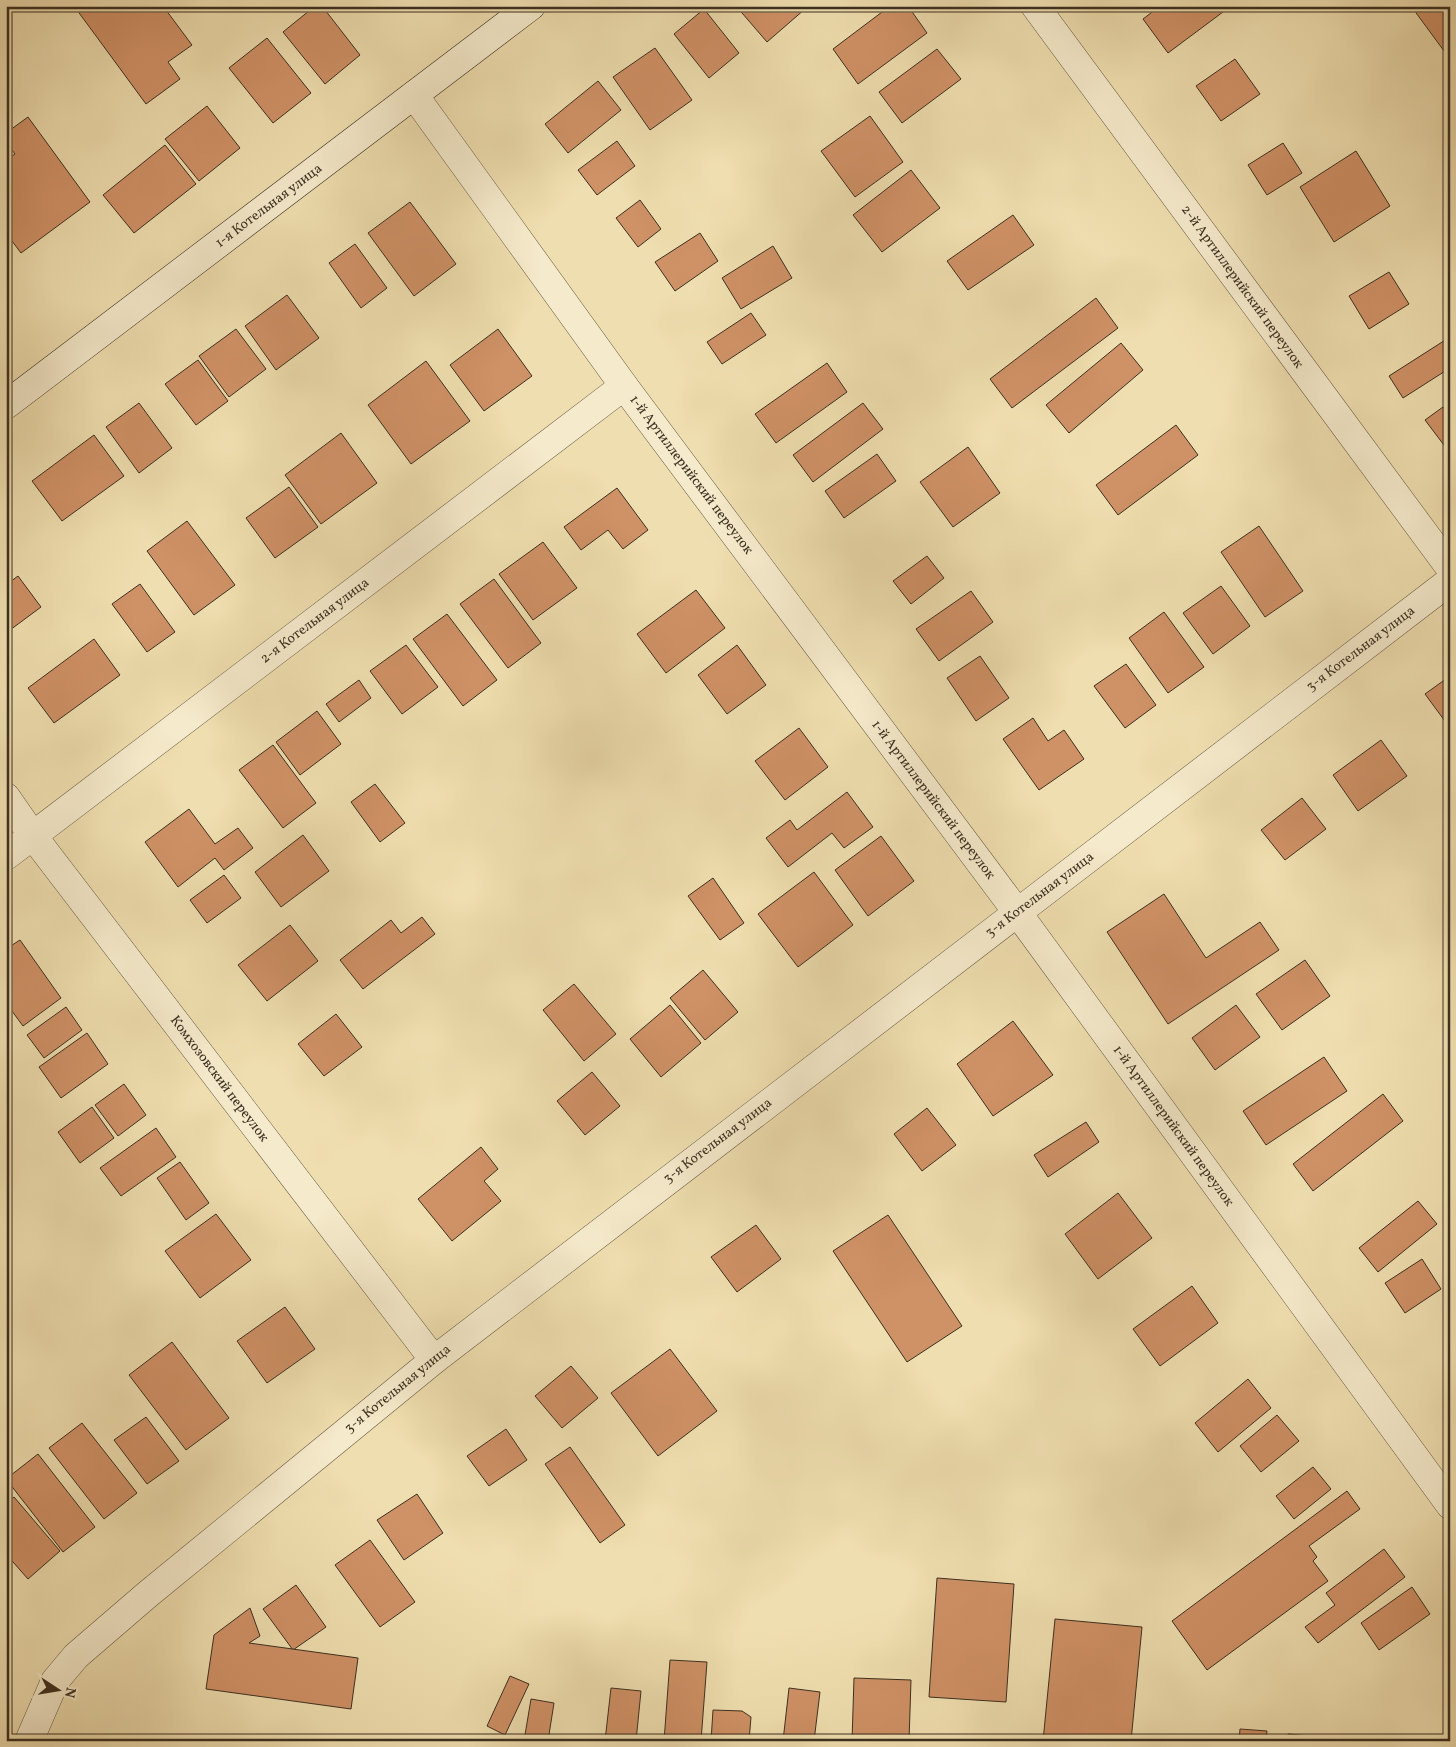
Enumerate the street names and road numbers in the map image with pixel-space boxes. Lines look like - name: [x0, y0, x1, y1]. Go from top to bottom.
- street label: 1-я Котельная улица: [212, 159, 326, 253]
- street label: 2-й Артиллерийский переулок: [1176, 201, 1308, 373]
- street label: 1-й Артиллерийский переулок: [625, 391, 758, 559]
- street label: 2-я Котельная улица: [257, 574, 373, 668]
- street label: 3-я Котельная улица: [1303, 602, 1419, 696]
- street label: 1-й Артиллерийский переулок: [867, 716, 1000, 884]
- street label: 3-я Котельная улица: [982, 848, 1098, 942]
- street label: Комхозовский переулок: [165, 1012, 273, 1146]
- street label: 1-й Артиллерийский переулок: [1108, 1041, 1238, 1211]
- street label: 3-я Котельная улица: [660, 1094, 776, 1188]
- street label: 3-я Котельная улица: [341, 1340, 455, 1438]

